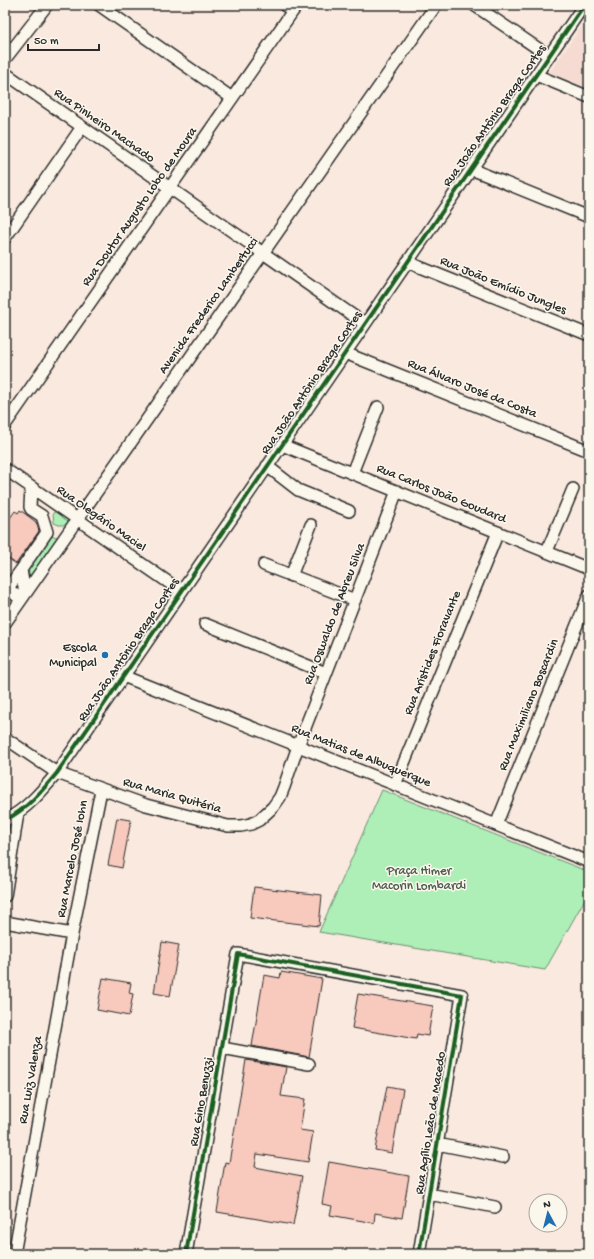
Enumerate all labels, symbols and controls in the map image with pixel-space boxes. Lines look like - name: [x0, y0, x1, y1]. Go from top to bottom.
- scale bar: [28, 26, 99, 52]
- text: 50 m: [34, 35, 59, 49]
- street label: Rua João Antônio Braga Cortes: [440, 41, 551, 190]
- street label: Rua Pinheiro Machado: [51, 86, 157, 167]
- street label: Rua Doutor Augusto Lobo de Moura: [79, 124, 201, 289]
- street label: Avenida Frederico Lambertucci: [156, 235, 262, 377]
- street label: Rua João Emídio Jungles: [438, 254, 570, 319]
- street label: Rua João Antônio Braga Cortes: [258, 307, 366, 458]
- street label: Rua Álvaro José da Costa: [405, 355, 540, 422]
- street label: Rua Carlos João Goudard: [374, 461, 509, 527]
- street label: Rua Olegário Maciel: [53, 483, 149, 555]
- street label: Rua Oswaldo de Abreu Silva: [301, 540, 369, 687]
- street label: Rua João Antônio Braga Cortes: [75, 574, 183, 725]
- street label: Rua Aristides Fioravante: [401, 588, 465, 717]
- street label: Rua Maximiliano Boscardin: [496, 636, 563, 773]
- place label: Escola Municipal: [49, 641, 98, 671]
- marker: Escola Municipal: [100, 650, 110, 660]
- street label: Rua Matias de Albuquerque: [289, 721, 433, 791]
- street label: Rua Maria Quitéria: [121, 775, 224, 817]
- street label: Rua Marcelo José Iohn: [54, 798, 92, 919]
- park label: Praça Himer Macorin Lombardi: [372, 864, 466, 894]
- street label: Rua Luiz Valenza: [16, 1034, 46, 1125]
- street label: Rua Agílio Leão de Macedo: [412, 1050, 450, 1195]
- street label: Rua Gino Benuzzi: [187, 1056, 217, 1148]
- north arrow: [528, 1193, 568, 1233]
- text: N: [543, 1199, 551, 1211]

